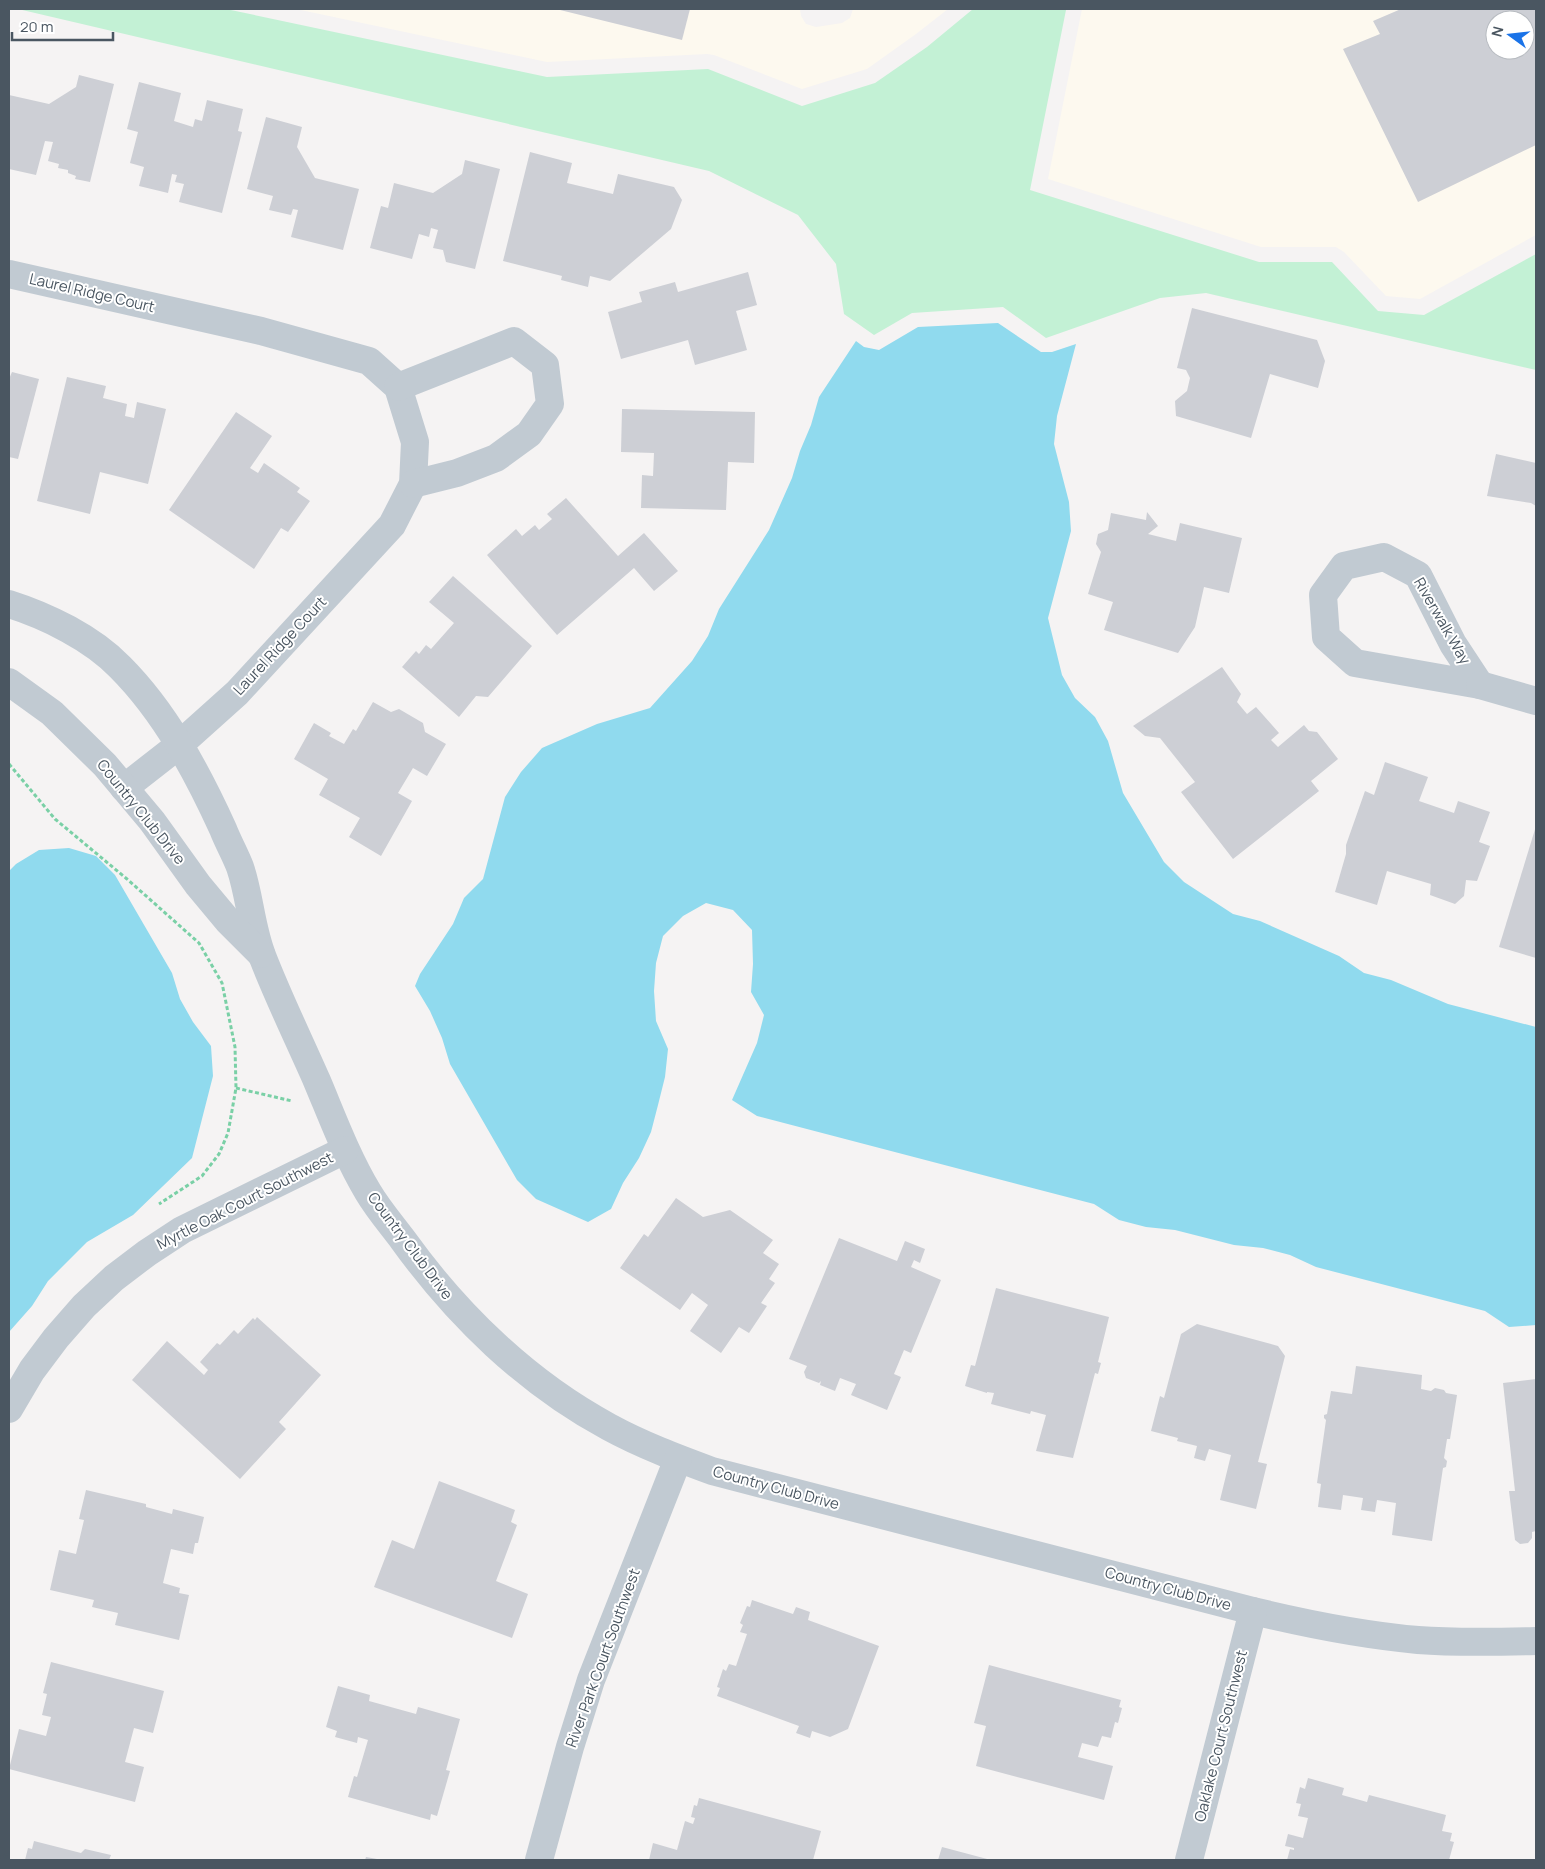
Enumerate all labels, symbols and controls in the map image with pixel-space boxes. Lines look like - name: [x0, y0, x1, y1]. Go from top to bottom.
- scale bar: [12, 10, 114, 42]
- north arrow: [1485, 10, 1535, 60]
- text: 20 m: [20, 16, 53, 37]
- text: N: [1486, 24, 1507, 39]
- street label: Laurel Ridge Court: [27, 268, 157, 317]
- street label: Riverwalk Way: [1409, 574, 1476, 668]
- street label: Laurel Ridge Court: [228, 592, 331, 700]
- street label: Country Club Drive: [92, 755, 191, 869]
- street label: Myrtle Oak Court Southwest: [153, 1147, 337, 1254]
- street label: Country Club Drive: [363, 1188, 458, 1304]
- street label: Country Club Drive: [711, 1461, 842, 1515]
- street label: Country Club Drive: [1103, 1562, 1234, 1616]
- street label: River Park Court Southwest: [560, 1565, 645, 1750]
- street label: Oaklake Court Southwest: [1189, 1648, 1252, 1824]

